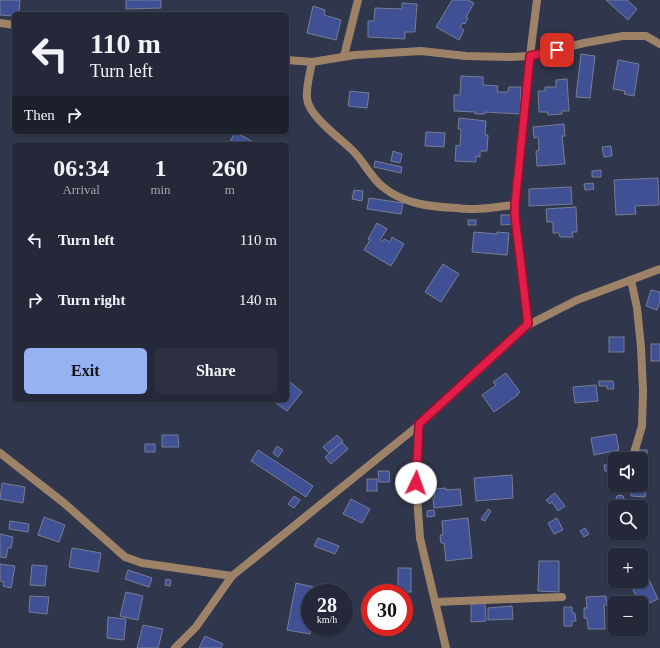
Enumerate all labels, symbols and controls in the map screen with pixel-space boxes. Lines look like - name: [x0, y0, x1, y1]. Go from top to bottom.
- icon: left: [24, 28, 76, 80]
- text: 110 m: [90, 28, 161, 59]
- pin: [540, 33, 574, 67]
- icon: arrive: [546, 39, 568, 61]
- text: Turn left: [90, 61, 153, 81]
- icon: right: [63, 104, 85, 126]
- text: Then: [24, 107, 55, 123]
- text: 06:34: [53, 155, 109, 181]
- text: 1: [154, 155, 166, 181]
- text: 260: [212, 155, 248, 181]
- text: Arrival: [62, 182, 100, 197]
- text: min: [150, 182, 171, 197]
- text: m: [225, 182, 235, 197]
- icon: left: [24, 229, 46, 251]
- text: Turn left: [58, 232, 115, 248]
- text: 110 m: [240, 232, 277, 248]
- icon: right: [24, 289, 46, 311]
- text: Turn right: [58, 292, 125, 308]
- text: 140 m: [239, 292, 277, 308]
- button: Exit: [24, 348, 147, 394]
- button: Share: [155, 348, 277, 394]
- map controls: [608, 452, 648, 636]
- button: sound: [608, 452, 648, 492]
- position arrow: [395, 462, 437, 504]
- button: search: [608, 500, 648, 540]
- button: +: [608, 548, 648, 588]
- speed limit sign: 30: [361, 584, 413, 636]
- text: 28: [317, 594, 337, 616]
- button: −: [608, 596, 648, 636]
- text: km/h: [317, 614, 337, 625]

